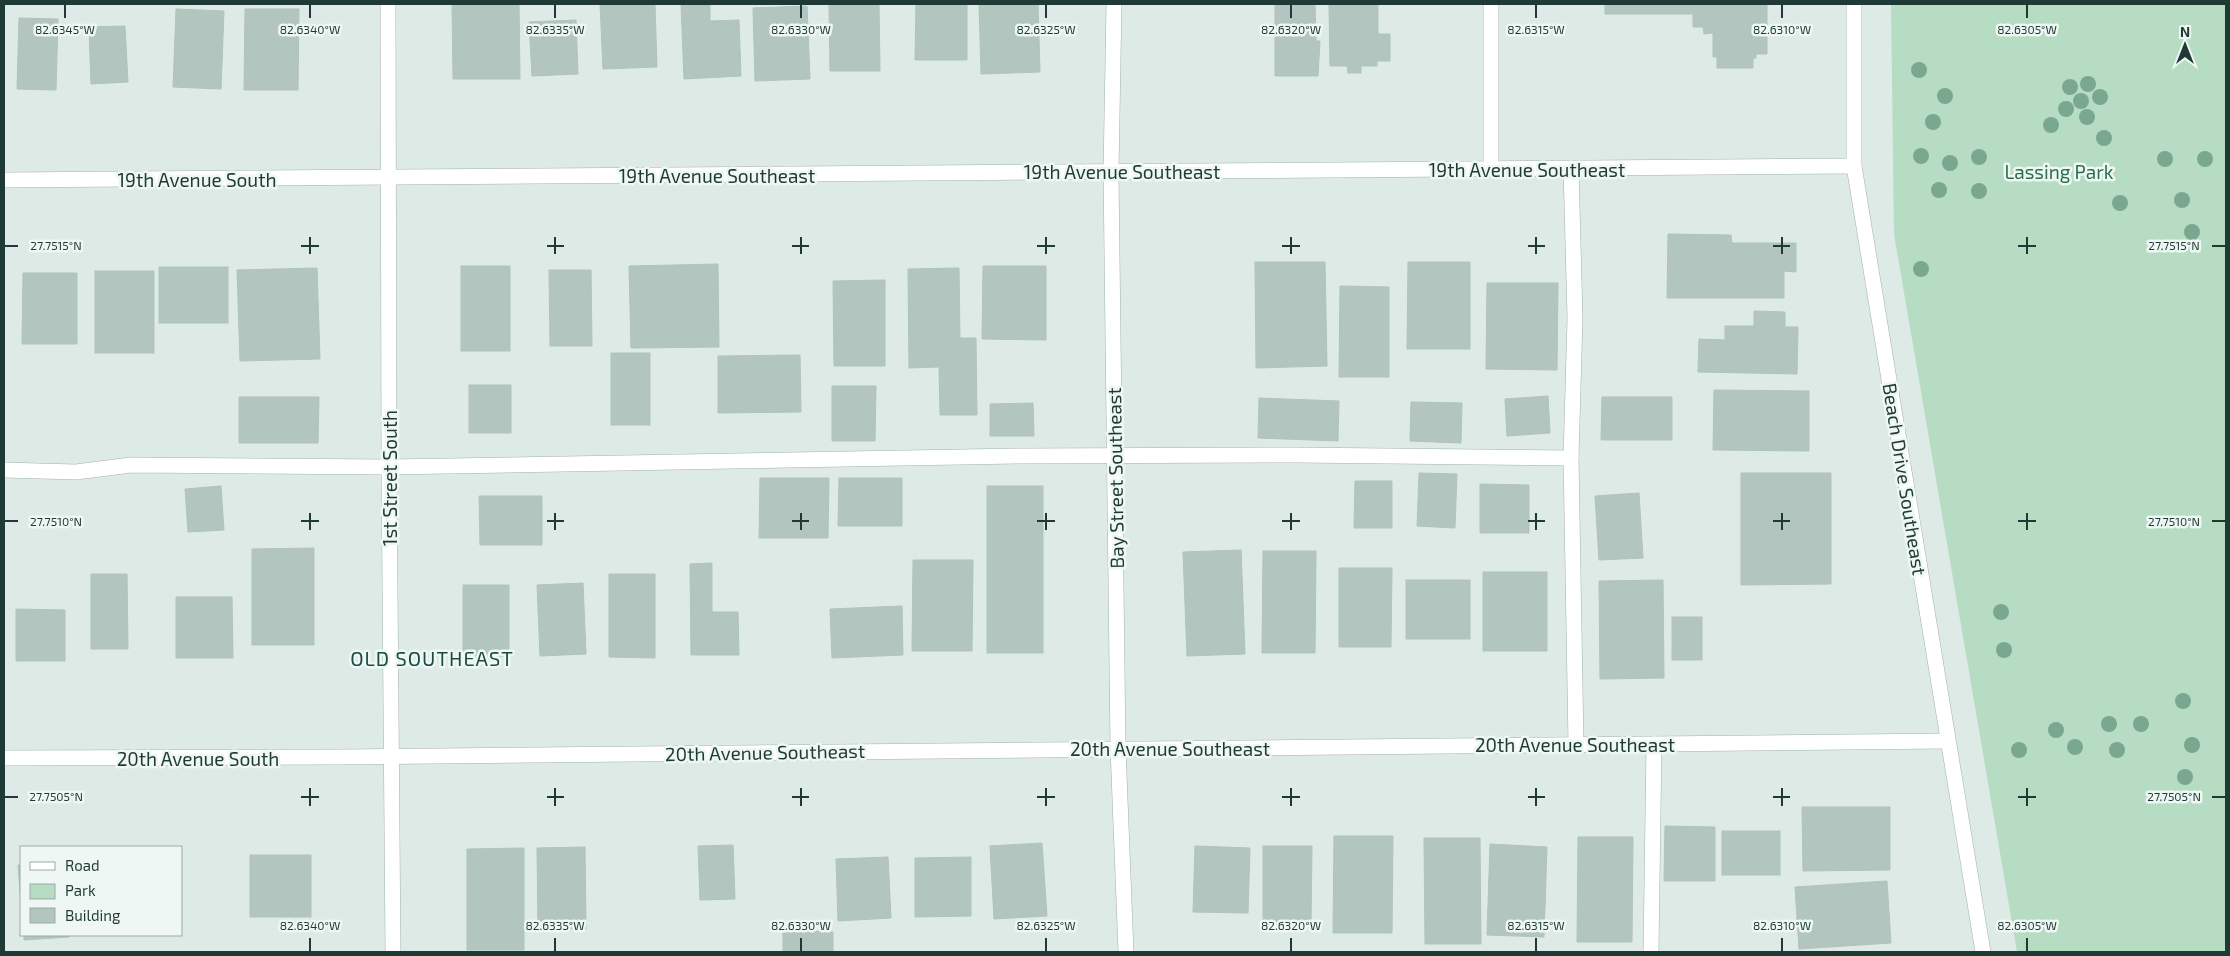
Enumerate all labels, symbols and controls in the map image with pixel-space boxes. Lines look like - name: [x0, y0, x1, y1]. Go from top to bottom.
- north arrow: [2160, 20, 2210, 70]
- text: 82.6345°W: [35, 22, 95, 36]
- text: 82.6340°W: [280, 22, 340, 36]
- text: 82.6335°W: [525, 22, 585, 36]
- text: 82.6330°W: [771, 22, 831, 36]
- text: 82.6325°W: [1016, 22, 1076, 36]
- text: 82.6320°W: [1261, 22, 1321, 36]
- text: 82.6315°W: [1507, 22, 1565, 36]
- text: 82.6310°W: [1753, 22, 1811, 36]
- text: 82.6305°W: [1997, 22, 2057, 36]
- text: N: [2180, 23, 2190, 40]
- street label: 19th Avenue Southeast: [1429, 158, 1625, 181]
- street label: 19th Avenue Southeast: [1024, 160, 1220, 183]
- park label: Lassing Park: [2005, 160, 2114, 183]
- street label: 19th Avenue Southeast: [619, 164, 815, 187]
- street label: 19th Avenue South: [118, 168, 276, 191]
- text: 27.7515°N: [30, 238, 82, 252]
- text: 27.7515°N: [2148, 238, 2200, 252]
- street label: Beach Drive Southeast: [1878, 381, 1932, 577]
- street label: Bay Street Southeast: [1102, 387, 1128, 569]
- street label: 1st Street South: [378, 410, 401, 546]
- text: 27.7510°N: [30, 514, 82, 528]
- text: 27.7510°N: [2148, 514, 2200, 528]
- district label: OLD SOUTHEAST: [350, 646, 514, 670]
- street label: 20th Avenue Southeast: [1475, 733, 1675, 756]
- street label: 20th Avenue Southeast: [1070, 737, 1270, 760]
- street label: 20th Avenue Southeast: [665, 739, 865, 765]
- street label: 20th Avenue South: [117, 747, 279, 770]
- text: 27.7505°N: [29, 789, 83, 803]
- text: 27.7505°N: [2147, 789, 2201, 803]
- legend: [20, 846, 182, 936]
- text: Road: [65, 856, 100, 874]
- text: Park: [65, 881, 96, 899]
- text: Building: [65, 906, 121, 924]
- text: 82.6340°W: [280, 918, 340, 932]
- text: 82.6335°W: [525, 918, 585, 932]
- text: 82.6330°W: [771, 918, 831, 932]
- text: 82.6325°W: [1016, 918, 1076, 932]
- text: 82.6320°W: [1261, 918, 1321, 932]
- text: 82.6315°W: [1507, 918, 1565, 932]
- text: 82.6310°W: [1753, 918, 1811, 932]
- text: 82.6305°W: [1997, 918, 2057, 932]

